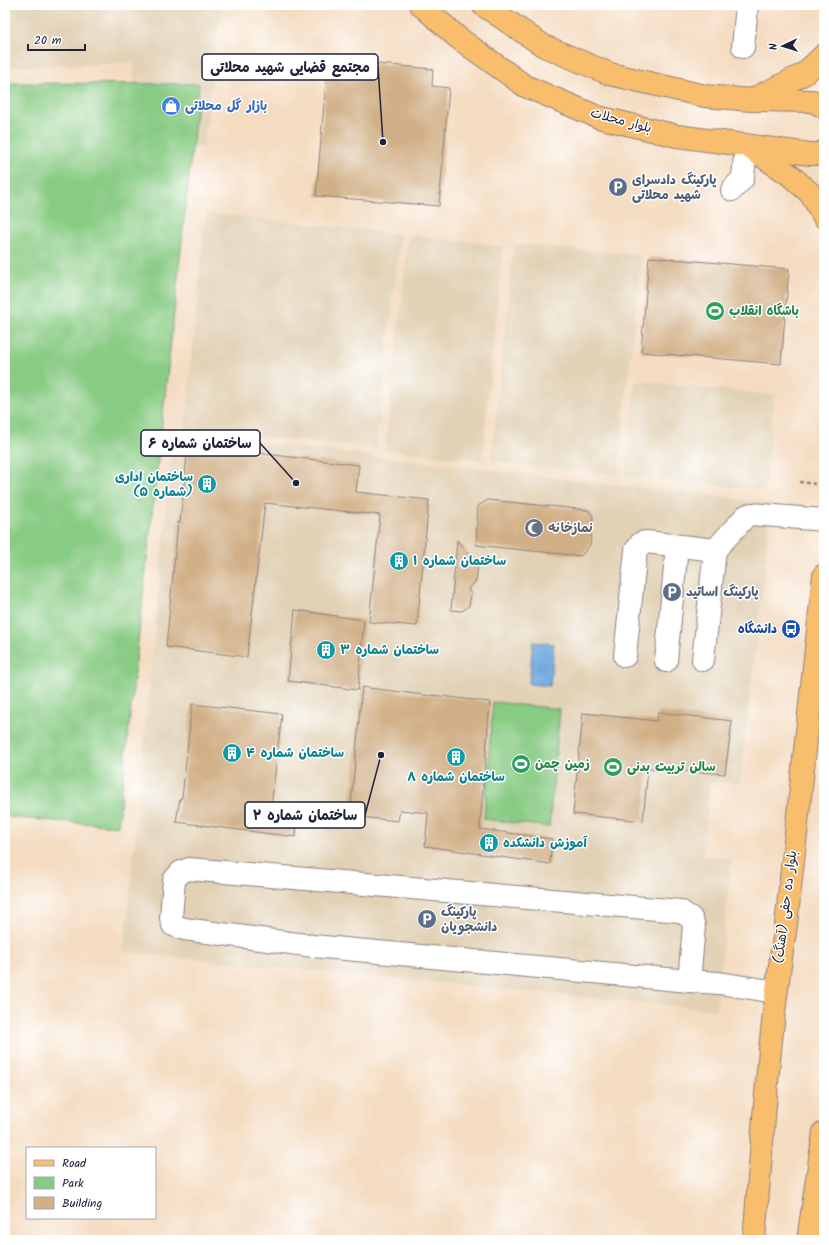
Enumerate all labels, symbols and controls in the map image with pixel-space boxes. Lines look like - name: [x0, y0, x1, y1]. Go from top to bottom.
- scale bar: [28, 26, 85, 52]
- north arrow: [763, 26, 803, 66]
- text: 20 m: [34, 31, 62, 50]
- text: N: [765, 42, 783, 51]
- callout: مجتمع قضایی شهید محلاتی: [202, 54, 378, 80]
- text: مجتمع قضایی شهید محلاتی: [210, 57, 370, 79]
- shop icon: بازار گل محلاتی: [160, 95, 182, 117]
- place label: بازار گل محلاتی: [185, 96, 268, 117]
- street label: بلوار محلات: [588, 103, 654, 139]
- place label: پارکینگ دادسرای شهید محلاتی: [632, 170, 717, 206]
- parking icon: پارکینگ دادسرای شهید محلاتی: [607, 176, 629, 198]
- sports icon: باشگاه انقلاب: [704, 300, 726, 322]
- place label: باشگاه انقلاب: [729, 301, 799, 322]
- callout: ساختمان شماره ۶: [141, 430, 260, 456]
- text: ساختمان شماره ۶: [148, 433, 252, 455]
- place label: ساختمان اداری (شماره ۵): [115, 467, 193, 503]
- building icon: ساختمان اداری (شماره ۵): [196, 473, 218, 495]
- mosque icon: نمازخانه: [523, 517, 545, 539]
- place label: نمازخانه: [548, 518, 593, 539]
- building icon: ساختمان شماره ۱: [388, 550, 410, 572]
- place label: ساختمان شماره ۱: [413, 551, 506, 572]
- parking icon: پارکینگ اساتید: [661, 581, 683, 603]
- place label: پارکینگ اساتید: [686, 582, 759, 603]
- bus stop icon: دانشگاه: [780, 618, 802, 640]
- place label: دانشگاه: [738, 619, 777, 640]
- building icon: ساختمان شماره ۳: [315, 639, 337, 661]
- place label: ساختمان شماره ۳: [340, 640, 439, 661]
- building icon: ساختمان شماره ۴: [221, 742, 243, 764]
- place label: ساختمان شماره ۴: [246, 743, 344, 764]
- building icon: ساختمان شماره ۸: [445, 746, 467, 768]
- sports icon: زمین چمن: [510, 753, 532, 775]
- place label: زمین چمن: [535, 754, 590, 775]
- sports icon: سالن تربیت بدنی: [602, 756, 624, 778]
- place label: سالن تربیت بدنی: [627, 757, 716, 778]
- place label: ساختمان شماره ۸: [407, 767, 505, 788]
- callout: ساختمان شماره ۲: [245, 802, 365, 828]
- text: ساختمان شماره ۲: [253, 805, 357, 827]
- building icon: آموزش دانشکده: [478, 832, 500, 854]
- place label: آموزش دانشکده: [503, 833, 587, 854]
- street label: بلوار ده حقی (آهنگ): [769, 849, 803, 965]
- place label: پارکینگ دانشجویان: [441, 902, 497, 938]
- parking icon: پارکینگ دانشجویان: [416, 908, 438, 930]
- legend: [26, 1147, 156, 1219]
- text: Road: [62, 1154, 87, 1173]
- text: Park: [62, 1174, 84, 1193]
- text: Building: [62, 1194, 102, 1213]

